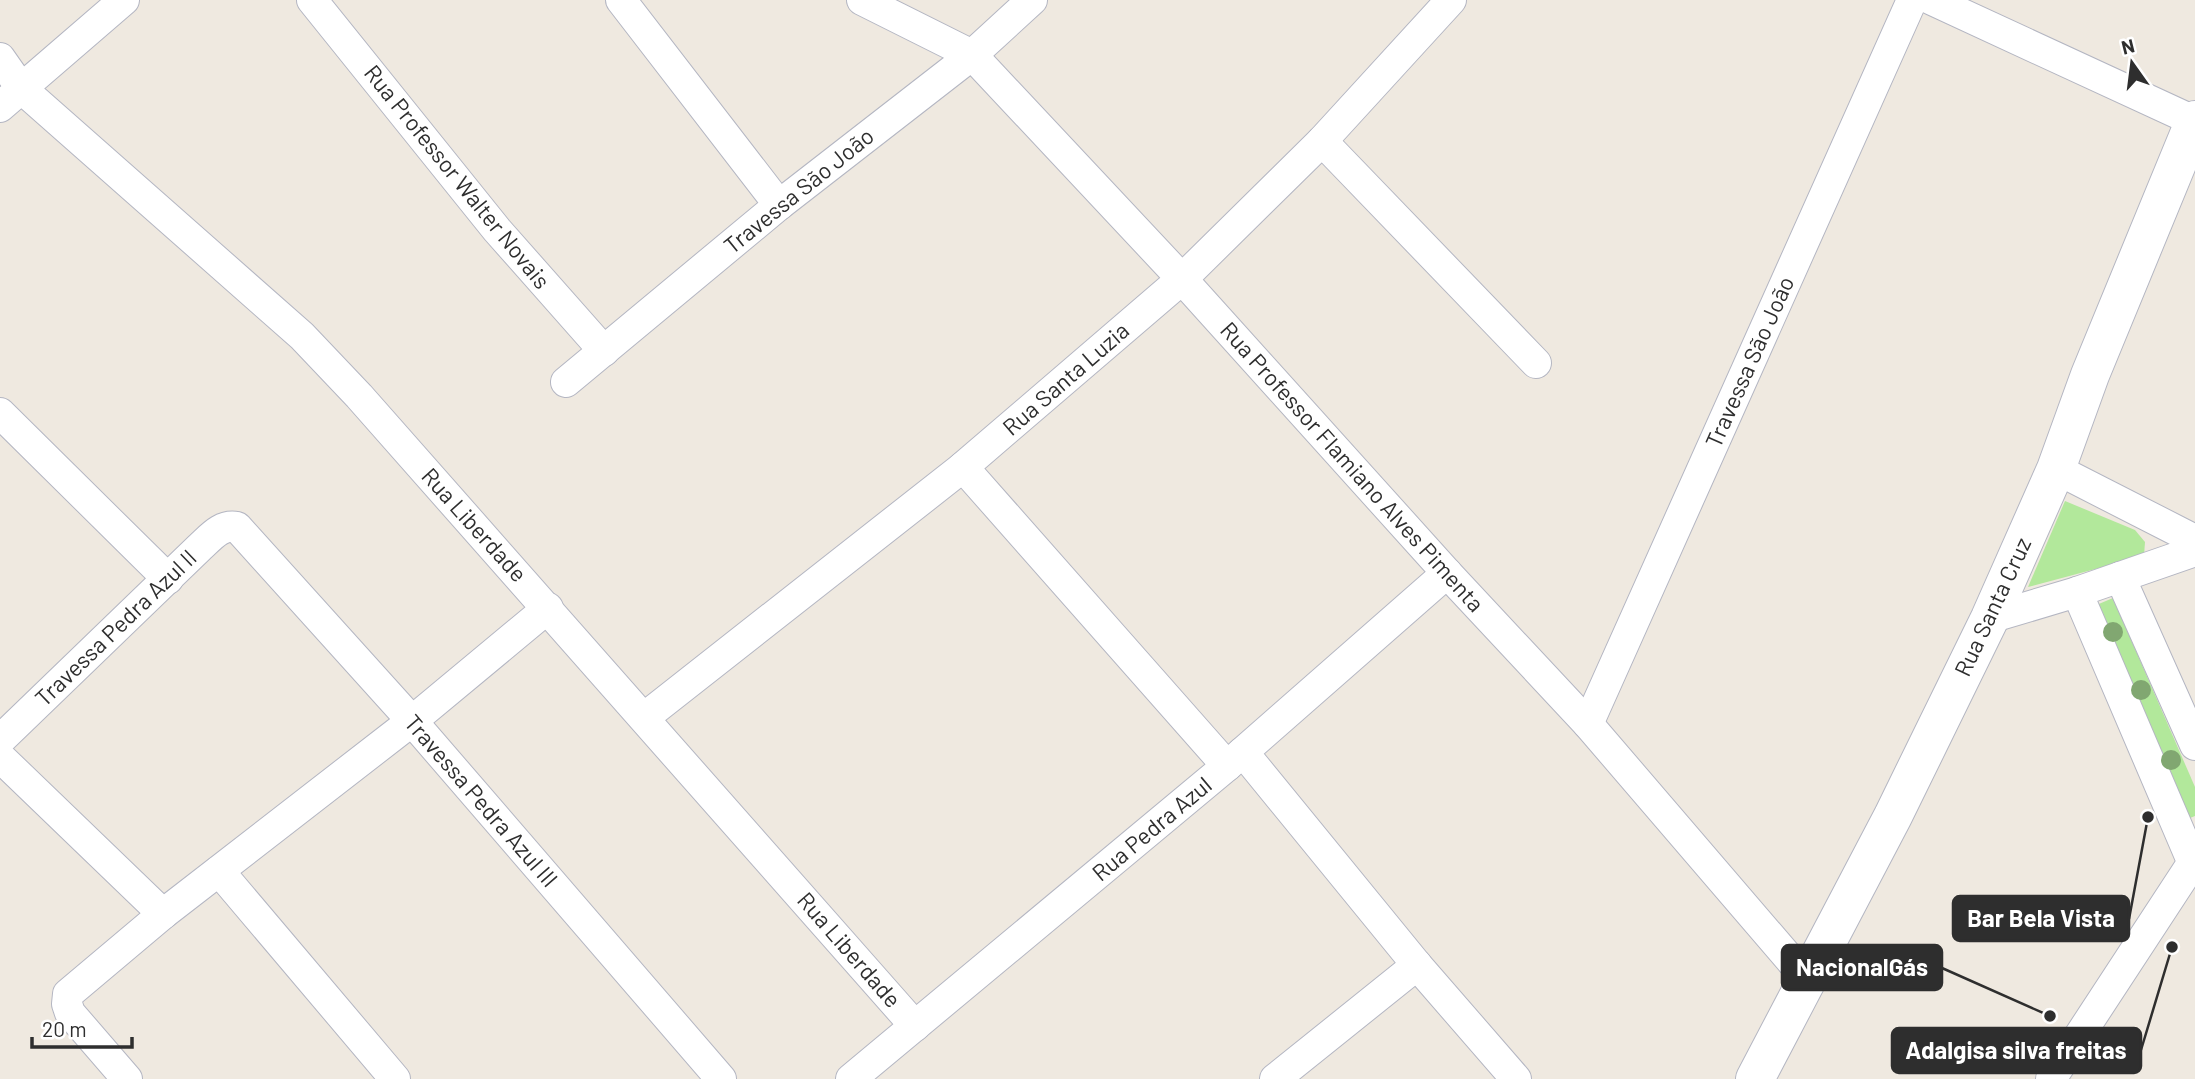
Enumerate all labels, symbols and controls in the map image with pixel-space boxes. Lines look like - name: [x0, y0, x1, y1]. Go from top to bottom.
- north arrow: [2097, 28, 2167, 98]
- text: N: [2119, 33, 2137, 59]
- street label: Rua Professor Walter Novais: [359, 59, 557, 294]
- street label: Travessa São João: [718, 121, 879, 259]
- street label: Travessa São João: [1699, 272, 1799, 452]
- street label: Rua Santa Luzia: [996, 316, 1134, 441]
- street label: Rua Professor Flamiano Alves Pimenta: [1215, 316, 1490, 617]
- street label: Rua Liberdade: [416, 462, 533, 587]
- street label: Rua Santa Cruz: [1948, 533, 2036, 680]
- street label: Travessa Pedra Azul II: [29, 543, 202, 712]
- street label: Travessa Pedra Azul III: [399, 708, 564, 892]
- street label: Rua Pedra Azul: [1086, 770, 1217, 886]
- street label: Rua Liberdade: [792, 886, 907, 1013]
- callout: Bar Bela Vista: [1953, 896, 2129, 941]
- text: Bar Bela Vista: [1967, 903, 2115, 932]
- callout: NacionalGás: [1782, 945, 1942, 990]
- text: NacionalGás: [1796, 952, 1928, 981]
- scale bar: [32, 1006, 131, 1050]
- text: 20 m: [42, 1016, 87, 1041]
- callout: Adalgisa silva freitas: [1892, 1028, 2141, 1073]
- text: Adalgisa silva freitas: [1905, 1035, 2127, 1064]

